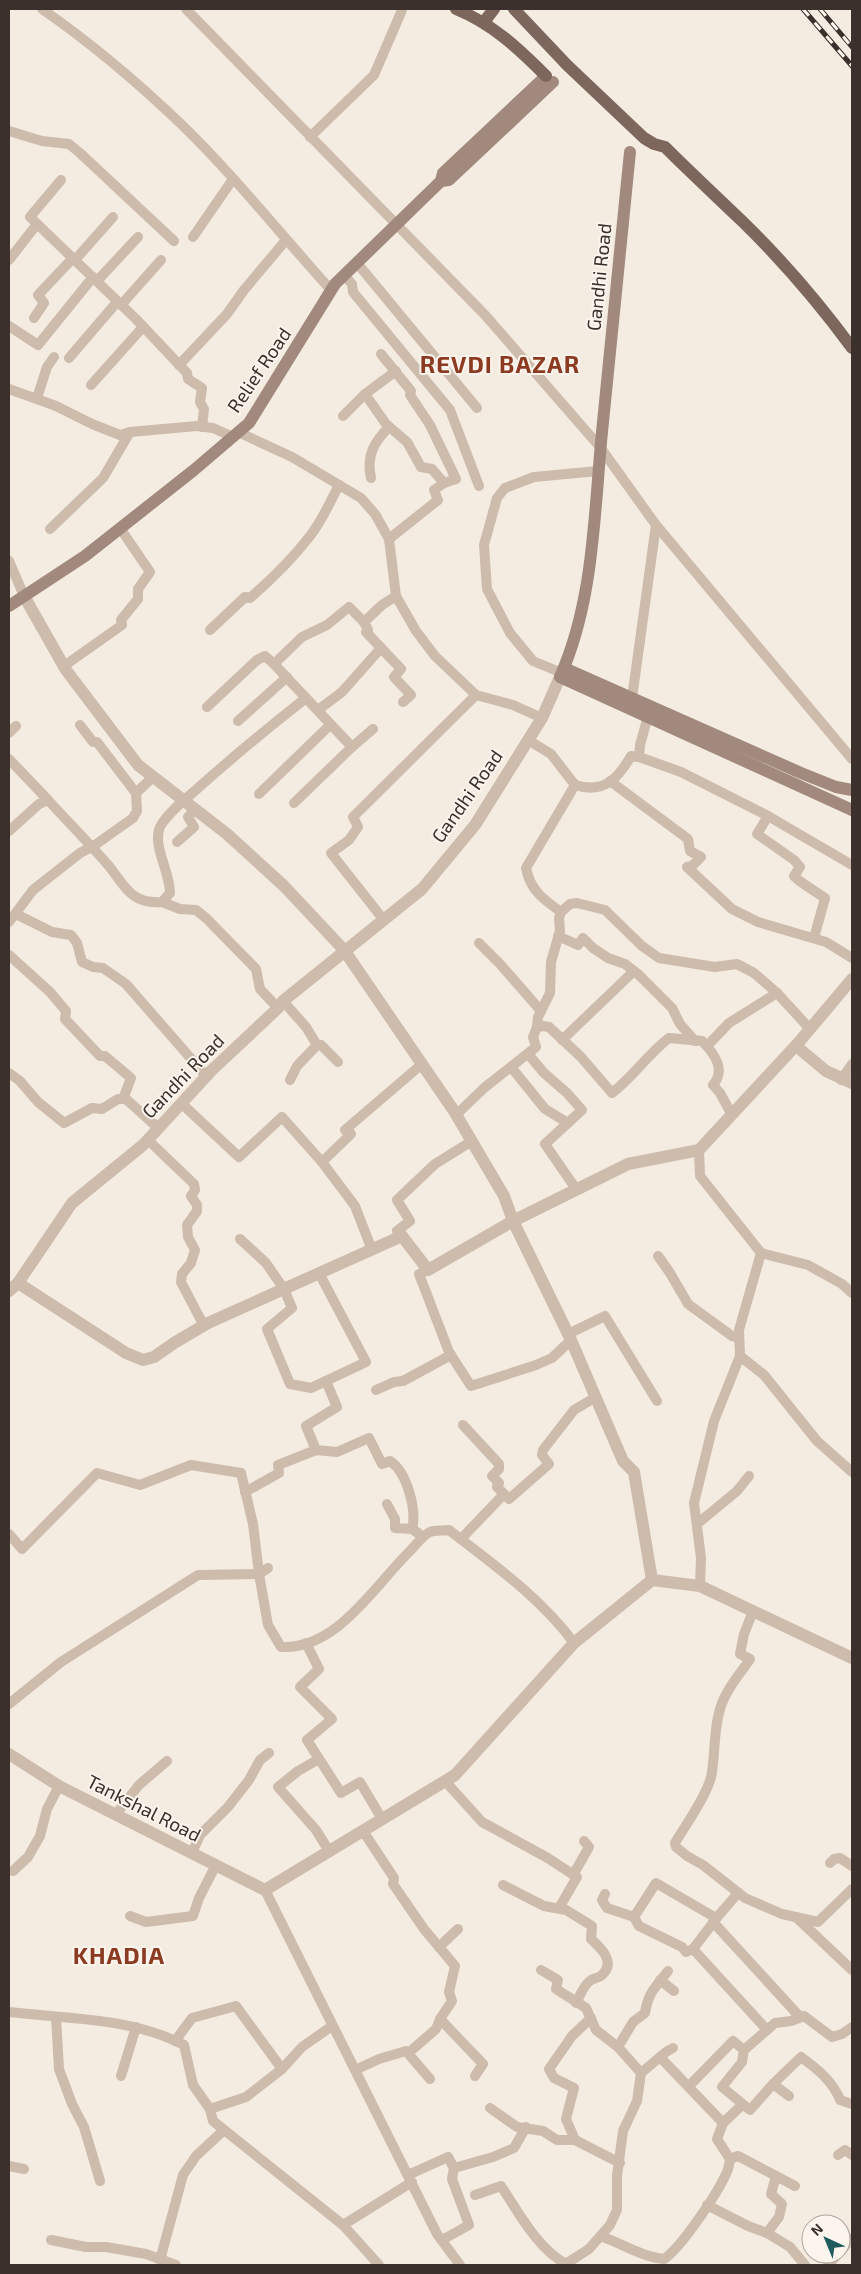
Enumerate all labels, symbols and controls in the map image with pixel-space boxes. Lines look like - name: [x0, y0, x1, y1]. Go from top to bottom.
- street label: Gandhi Road: [581, 222, 616, 332]
- street label: Relief Road: [222, 323, 295, 416]
- district label: REVDI BAZAR: [420, 349, 580, 378]
- street label: Gandhi Road: [426, 745, 507, 847]
- street label: Gandhi Road: [137, 1029, 228, 1123]
- street label: Tankshal Road: [83, 1769, 205, 1846]
- district label: KHADIA: [73, 1940, 165, 1969]
- north arrow: [801, 2214, 851, 2264]
- text: N: [807, 2220, 826, 2239]

